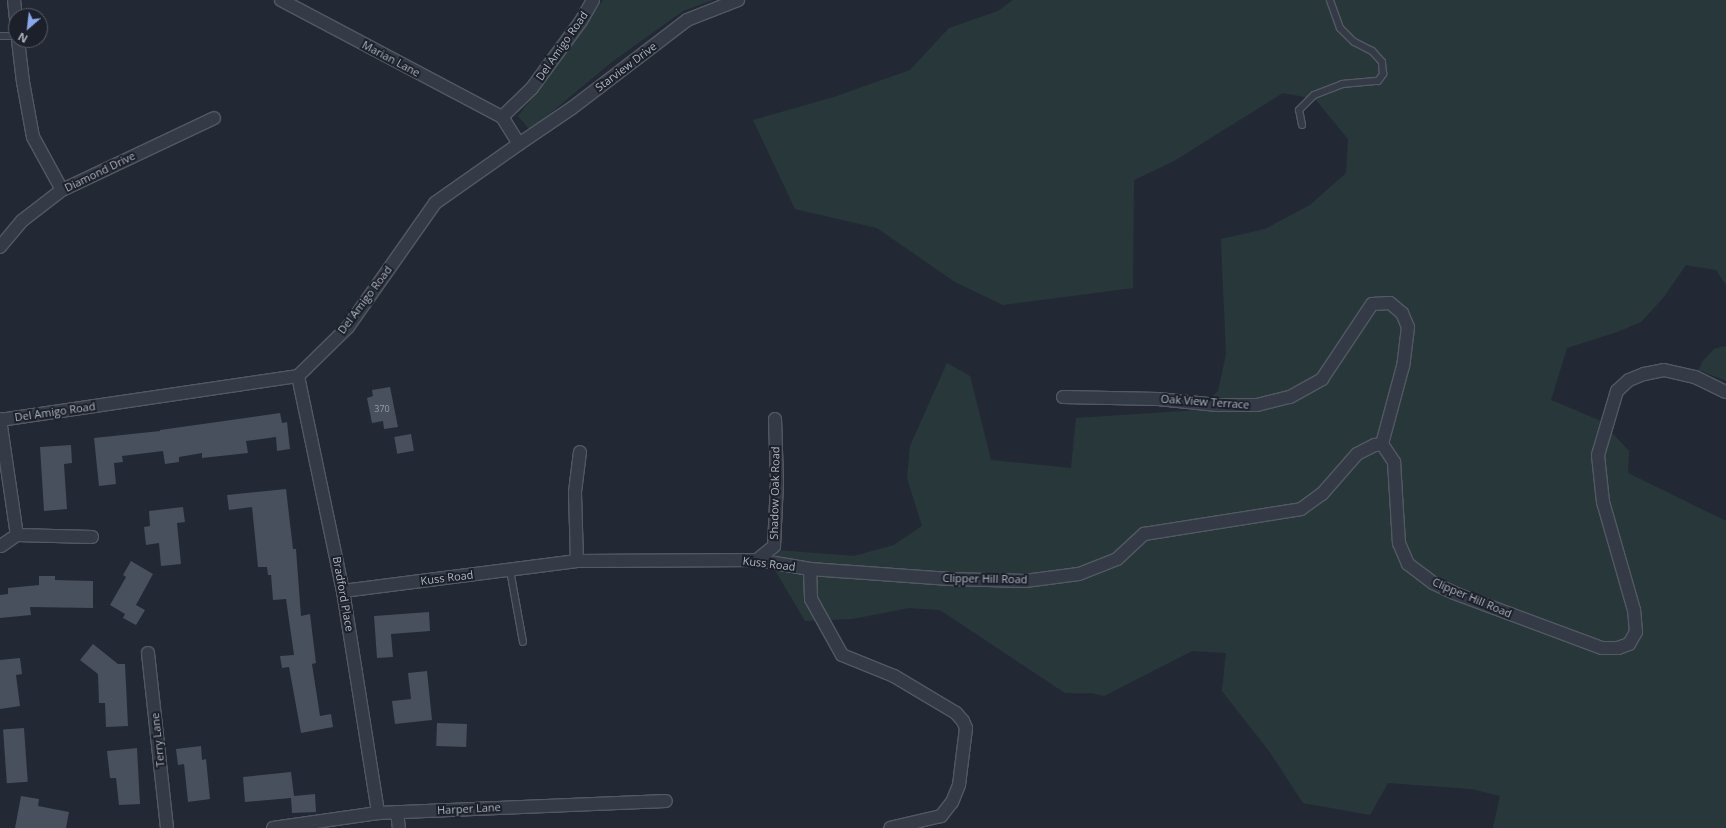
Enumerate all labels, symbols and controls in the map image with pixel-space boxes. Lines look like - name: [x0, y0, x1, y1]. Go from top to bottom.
- north arrow: [8, 8, 48, 48]
- street label: Del Amigo Road: [533, 9, 591, 83]
- text: N: [15, 29, 30, 47]
- street label: Marian Lane: [360, 38, 422, 80]
- street label: Starview Drive: [593, 40, 659, 94]
- street label: Diamond Drive: [63, 149, 137, 195]
- street label: Del Amigo Road: [335, 264, 395, 336]
- street label: Oak View Terrace: [1160, 392, 1250, 412]
- street label: Del Amigo Road: [14, 400, 96, 424]
- house number: 370: [374, 404, 390, 414]
- street label: Shadow Oak Road: [768, 446, 782, 540]
- street label: Kuss Road: [742, 554, 796, 574]
- street label: Bradford Place: [330, 556, 356, 632]
- street label: Kuss Road: [420, 568, 474, 588]
- street label: Clipper Hill Road: [942, 572, 1028, 586]
- street label: Clipper Hill Road: [1430, 575, 1514, 621]
- street label: Terry Lane: [149, 712, 167, 768]
- street label: Harper Lane: [437, 801, 501, 817]

